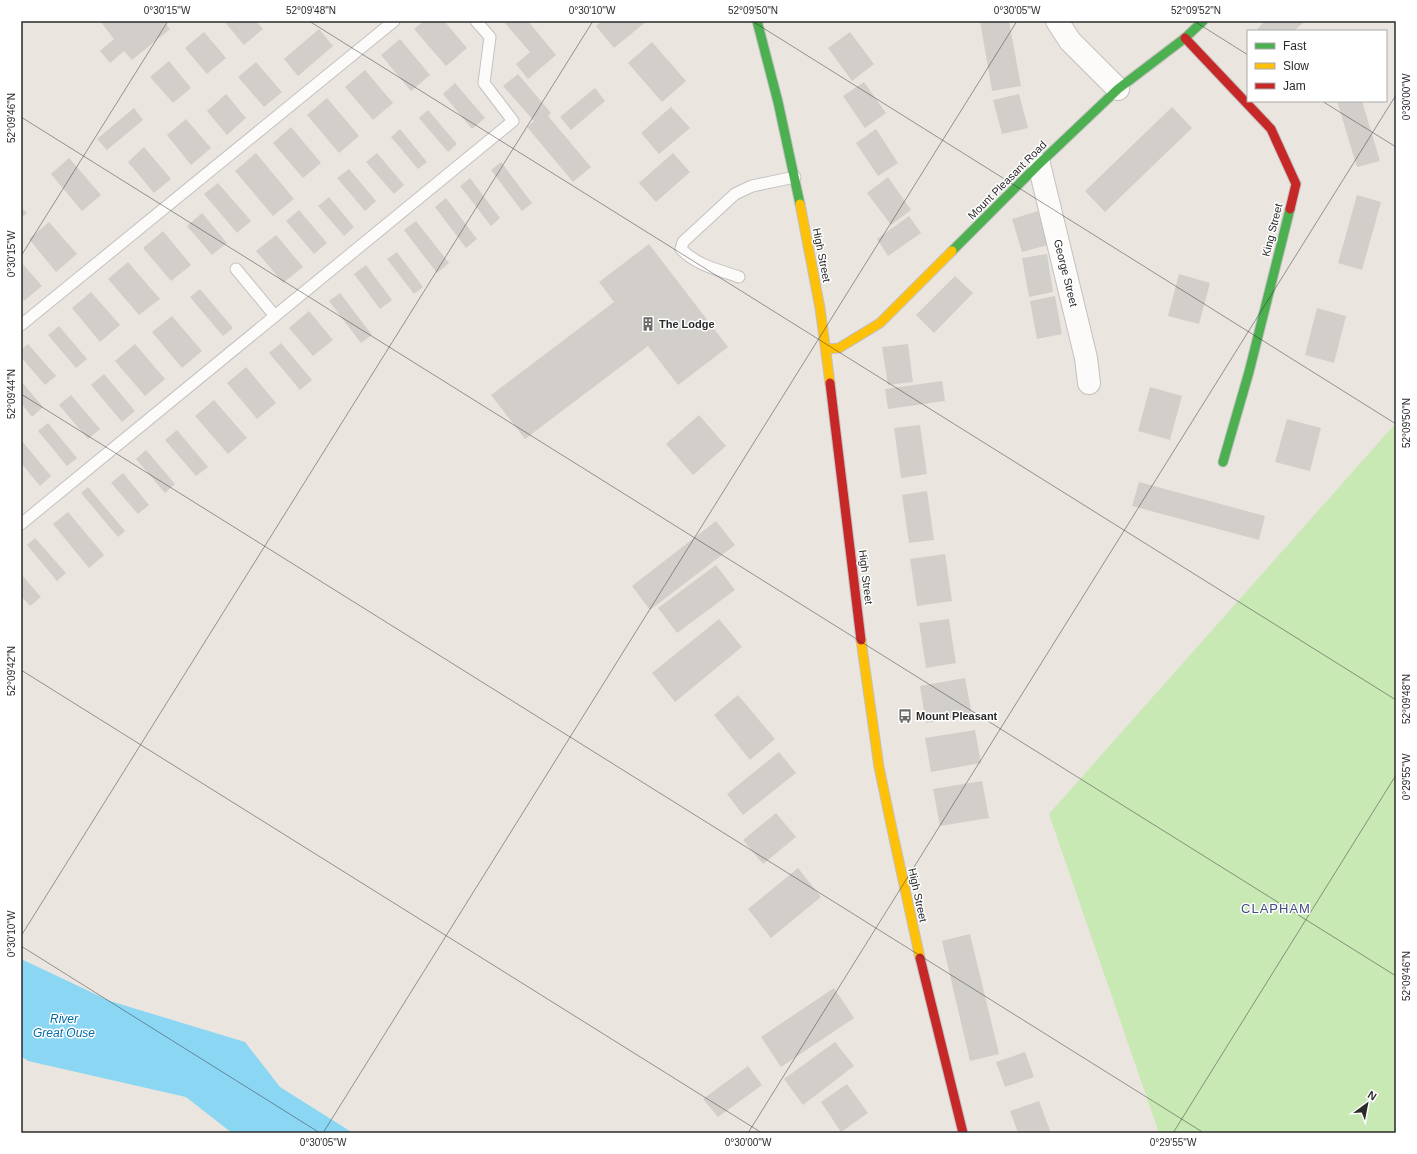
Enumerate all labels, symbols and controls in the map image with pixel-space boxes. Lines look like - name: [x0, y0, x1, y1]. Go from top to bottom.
- text: 0°30'15"W: [144, 5, 191, 16]
- text: 52°09'48"N: [286, 5, 336, 16]
- text: 0°30'10"W: [569, 5, 616, 16]
- text: 52°09'50"N: [728, 5, 778, 16]
- text: 0°30'05"W: [994, 5, 1041, 16]
- text: 52°09'52"N: [1171, 5, 1221, 16]
- legend: [1247, 30, 1387, 102]
- text: Fast: [1283, 39, 1307, 53]
- text: Slow: [1283, 59, 1309, 73]
- text: 0°30'00"W: [1401, 73, 1412, 120]
- text: Jam: [1283, 79, 1306, 93]
- text: 52°09'46"N: [6, 93, 17, 143]
- street label: Mount Pleasant Road: [965, 138, 1049, 222]
- street label: King Street: [1260, 202, 1284, 258]
- street label: High Street: [811, 227, 833, 283]
- text: 0°30'15"W: [6, 230, 17, 277]
- street label: George Street: [1052, 238, 1080, 308]
- building icon: The Lodge: [640, 316, 656, 332]
- place label: The Lodge: [659, 318, 715, 330]
- text: 52°09'44"N: [6, 369, 17, 419]
- text: 52°09'50"N: [1401, 398, 1412, 448]
- street label: High Street: [857, 549, 875, 605]
- text: 52°09'42"N: [6, 646, 17, 696]
- text: 52°09'48"N: [1401, 674, 1412, 724]
- bus stop icon: Mount Pleasant: [897, 708, 913, 724]
- place label: Mount Pleasant: [916, 710, 998, 722]
- text: 0°29'55"W: [1401, 753, 1412, 800]
- street label: High Street: [906, 867, 930, 923]
- district label: CLAPHAM: [1241, 901, 1311, 916]
- text: 0°30'10"W: [6, 910, 17, 957]
- text: 52°09'46"N: [1401, 951, 1412, 1001]
- water label: River Great Ouse: [33, 1012, 95, 1040]
- north arrow: [1347, 1084, 1387, 1124]
- text: N: [1366, 1088, 1379, 1103]
- text: 0°30'05"W: [300, 1137, 347, 1148]
- text: 0°30'00"W: [725, 1137, 772, 1148]
- text: 0°29'55"W: [1150, 1137, 1197, 1148]

